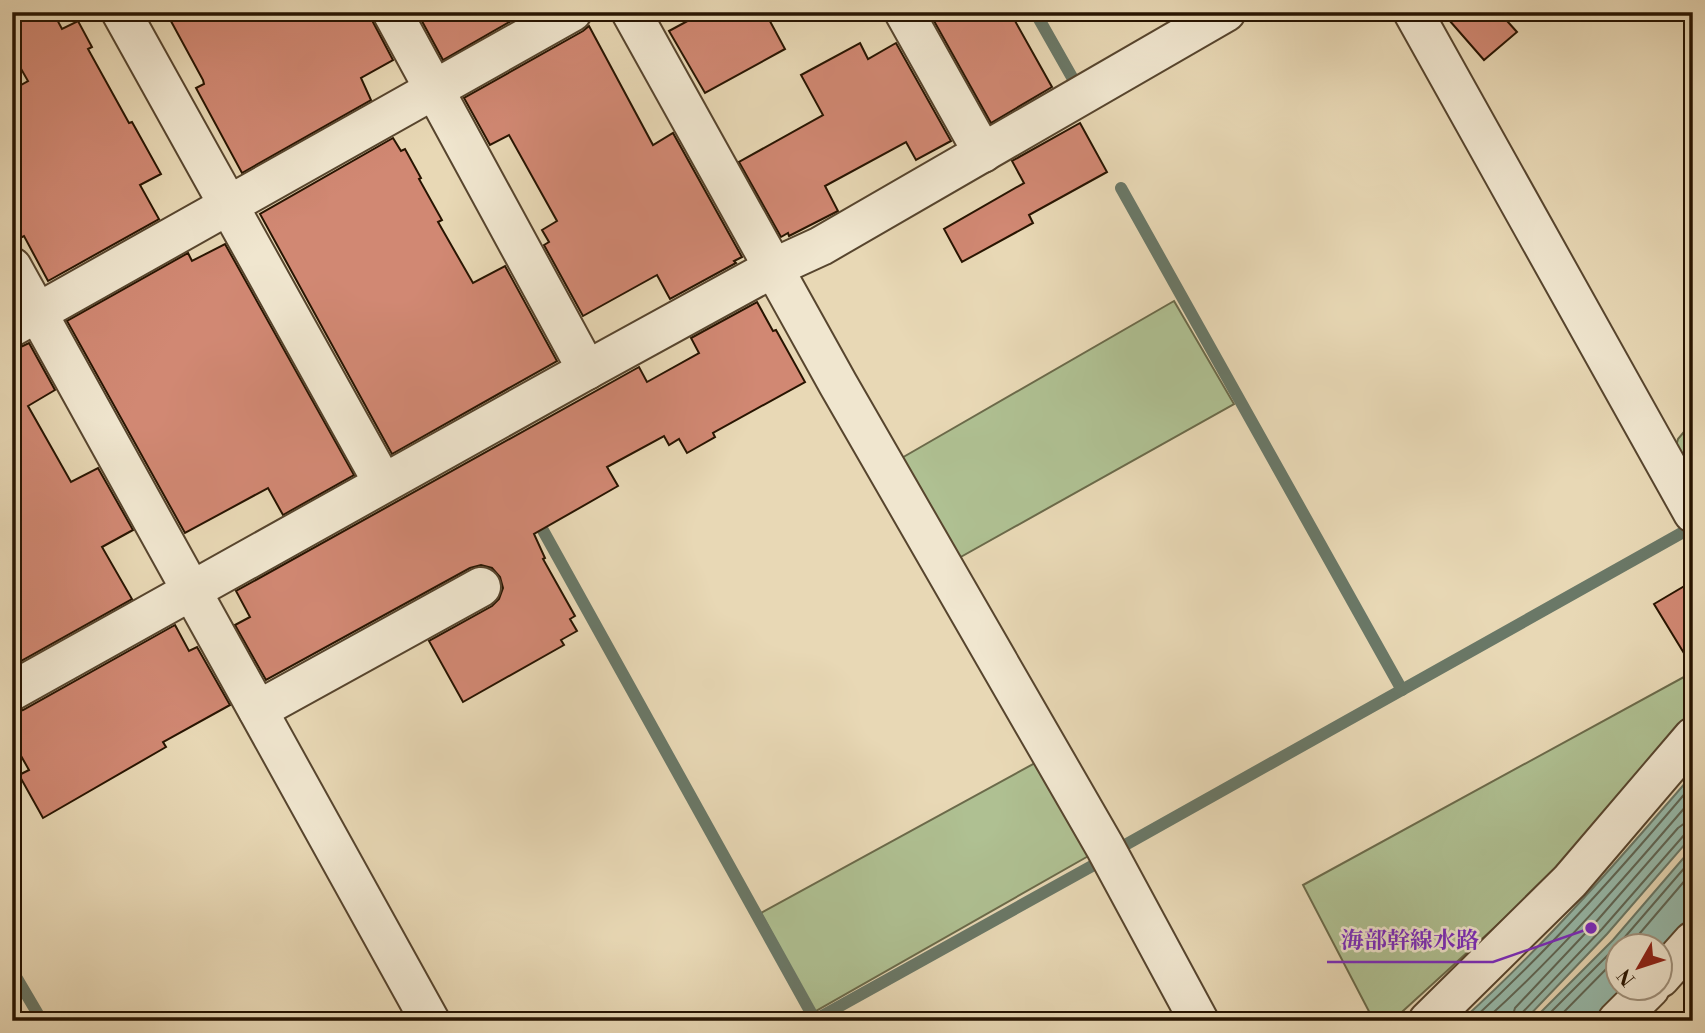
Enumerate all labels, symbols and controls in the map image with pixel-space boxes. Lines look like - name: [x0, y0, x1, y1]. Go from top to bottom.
- callout: 海部幹線水路: [1327, 918, 1493, 962]
- text: 海部幹線水路: [1341, 927, 1479, 955]
- north arrow: [1604, 932, 1674, 1002]
- text: N: [1613, 964, 1641, 990]

